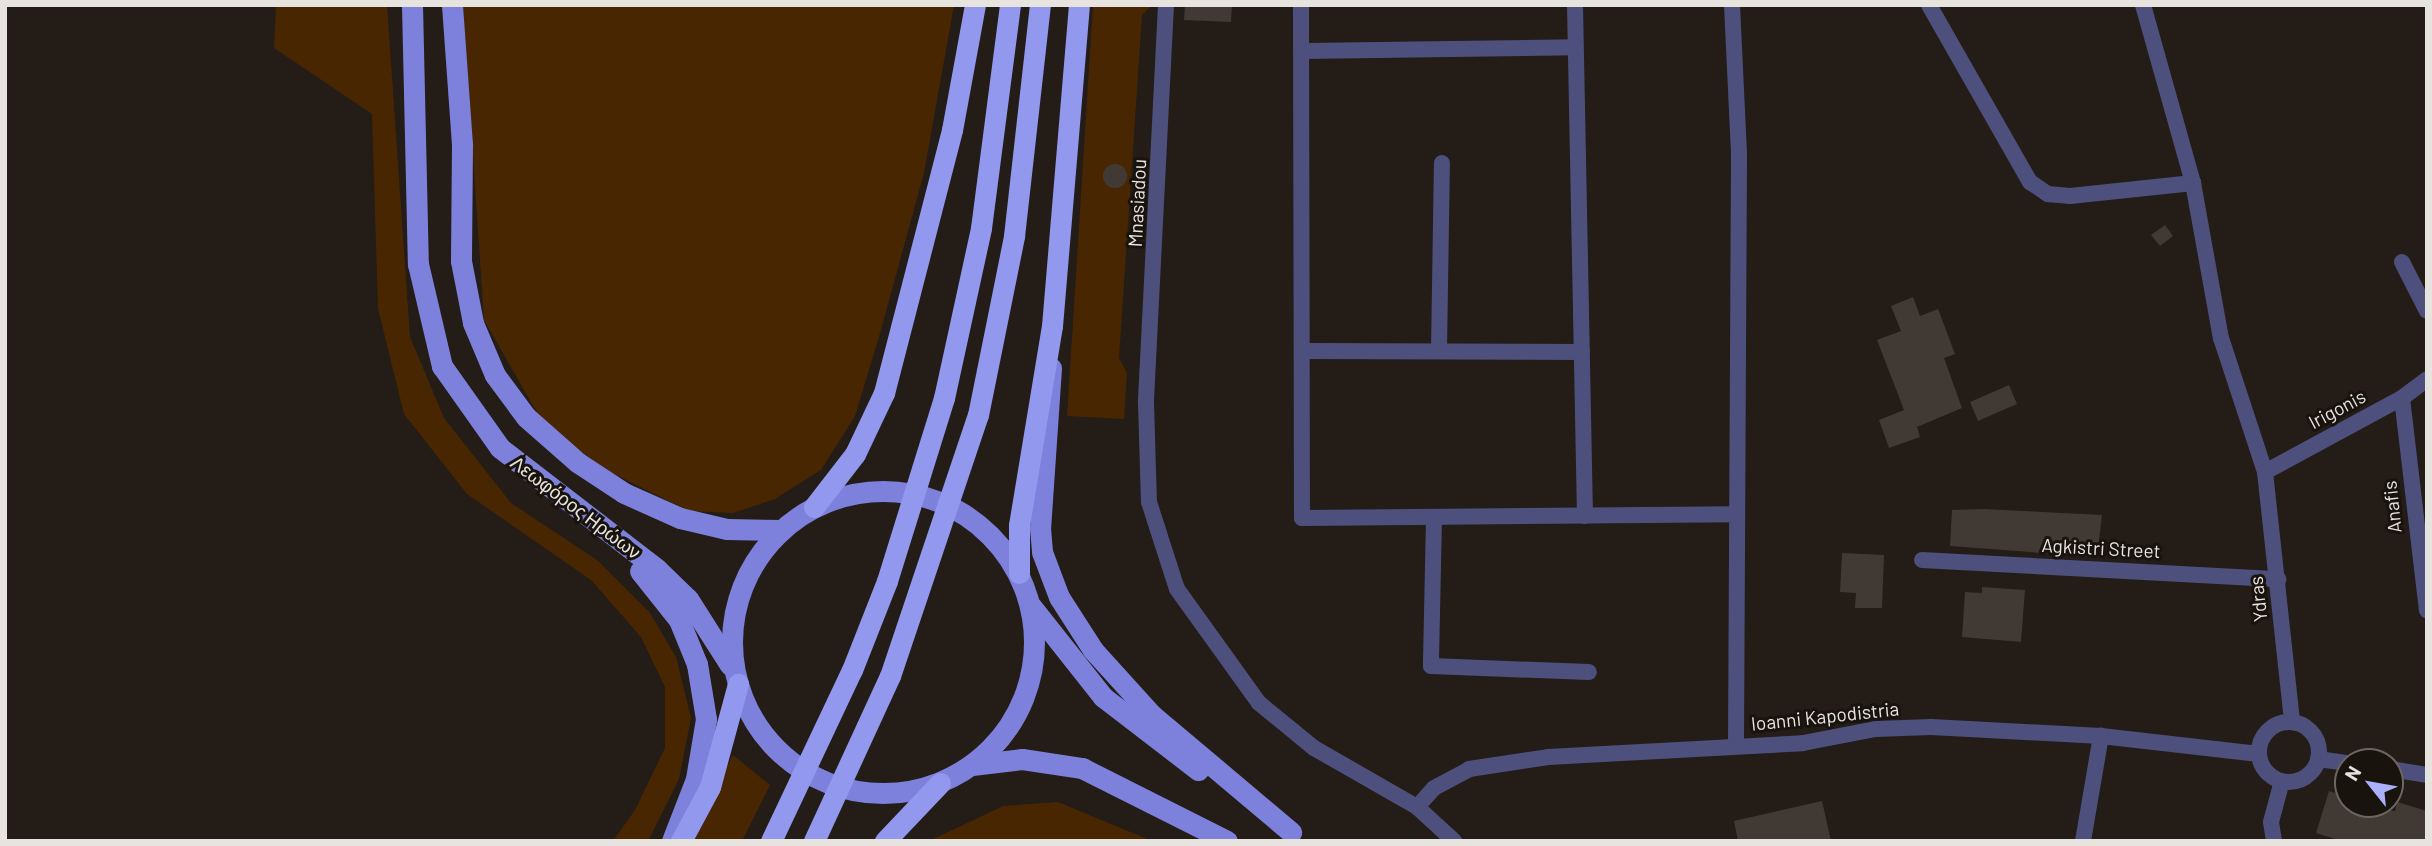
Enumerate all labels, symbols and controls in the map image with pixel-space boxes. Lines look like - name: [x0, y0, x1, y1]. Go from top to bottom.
- street label: Mnasiadou: [1123, 158, 1151, 248]
- street label: Irigonis: [2305, 385, 2369, 433]
- street label: Λεωφόρος Ηρώων: [506, 451, 646, 563]
- street label: Anafis: [2378, 480, 2406, 534]
- street label: Agkistri Street: [2041, 533, 2161, 563]
- street label: Ydras: [2244, 575, 2272, 623]
- street label: Ioanni Kapodistria: [1750, 697, 1900, 735]
- north arrow: [2334, 748, 2404, 818]
- text: N: [2339, 762, 2365, 784]

